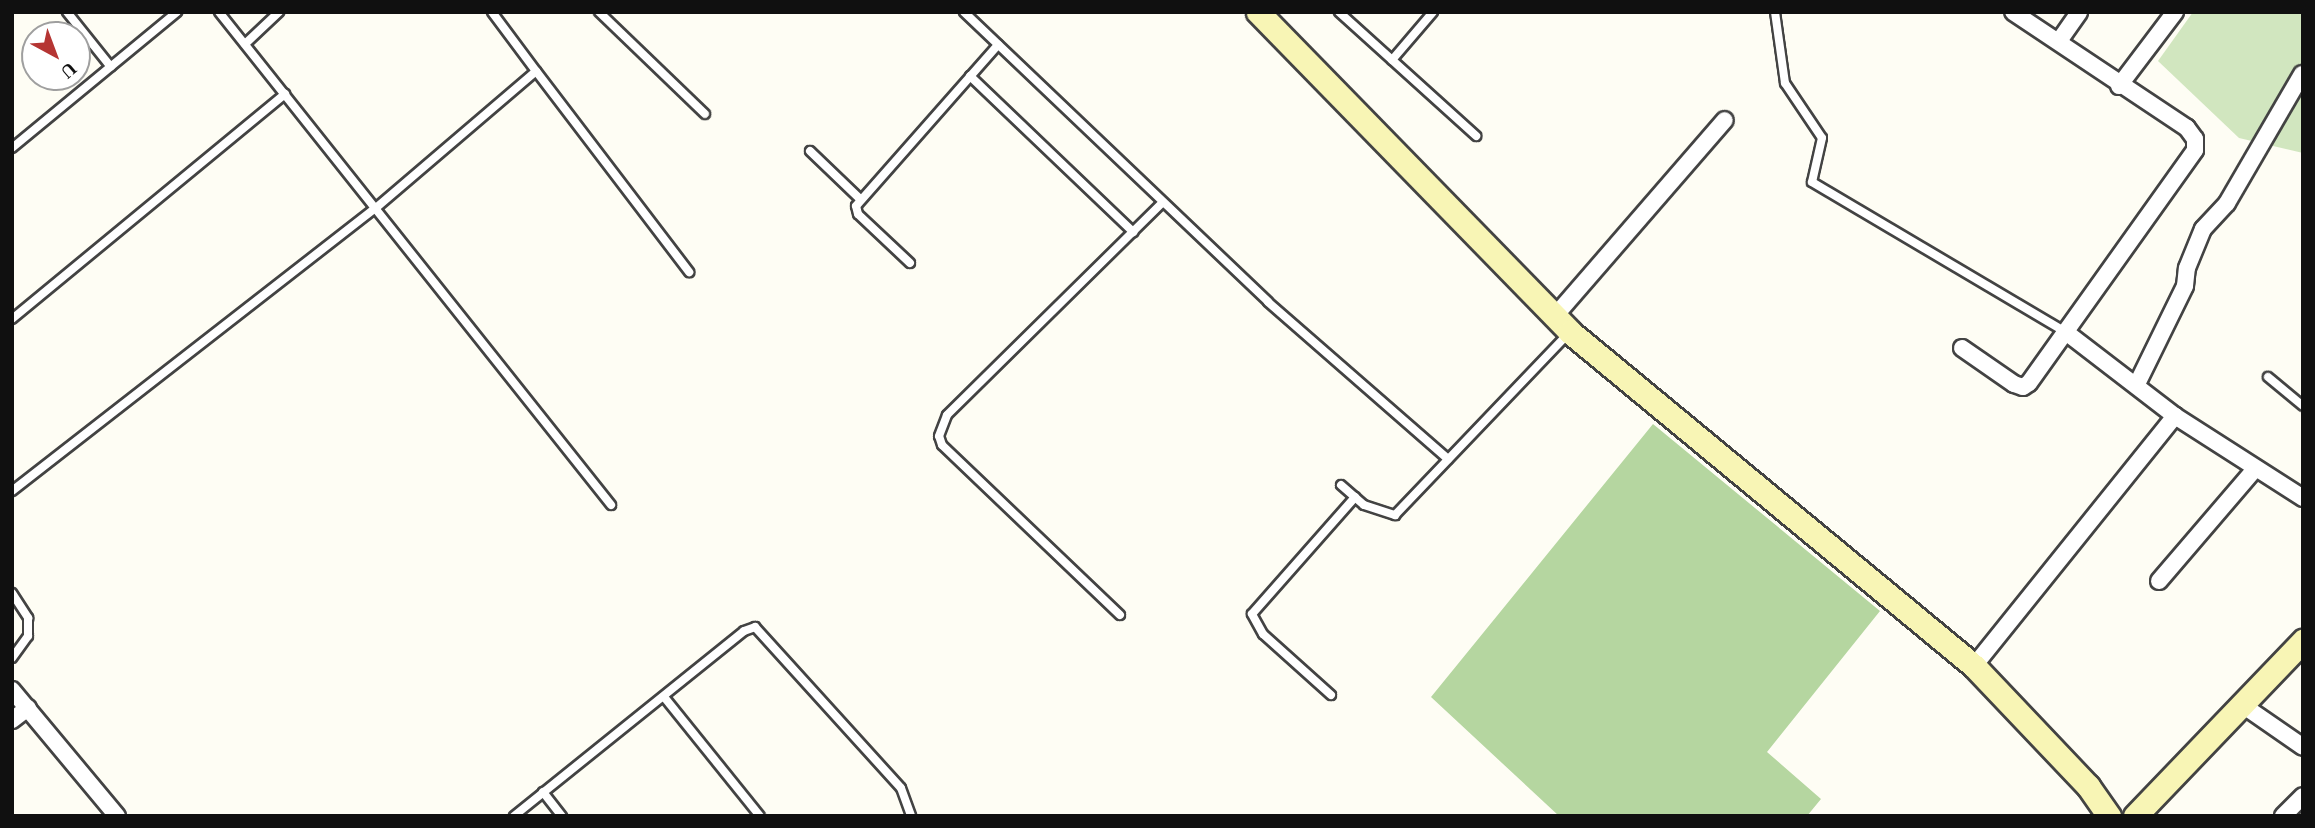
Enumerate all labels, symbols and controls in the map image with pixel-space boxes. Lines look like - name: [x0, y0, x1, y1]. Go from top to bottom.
- north arrow: [21, 21, 91, 91]
- text: U: [57, 58, 81, 83]

